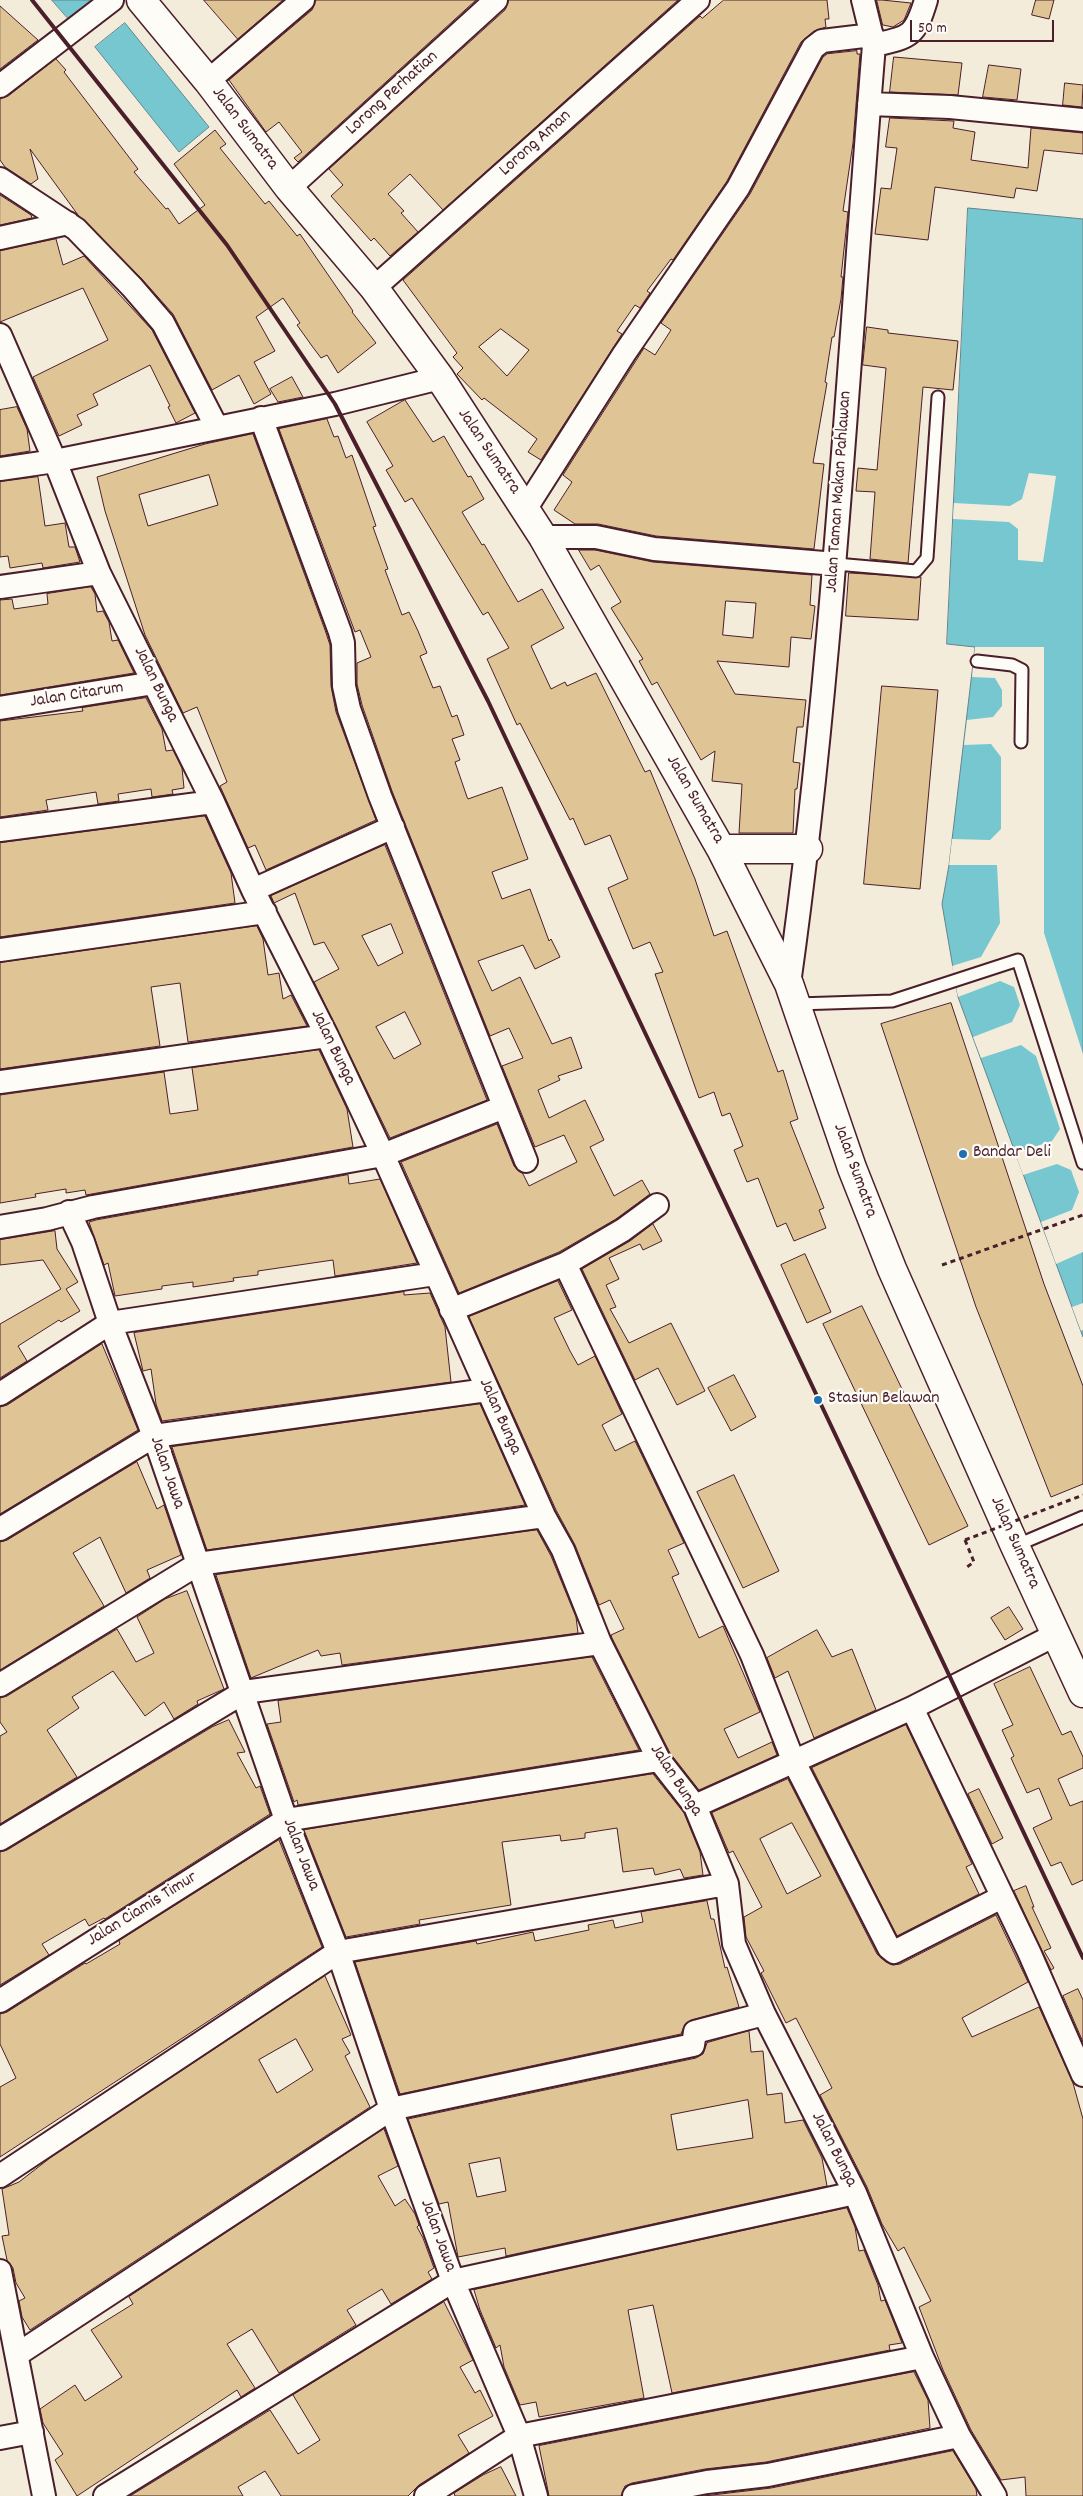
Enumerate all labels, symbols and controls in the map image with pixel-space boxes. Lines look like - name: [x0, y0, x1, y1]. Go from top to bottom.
- scale bar: [913, 10, 1057, 42]
- text: 50 m: [918, 18, 947, 40]
- street label: Lorong Perhatian: [342, 47, 444, 141]
- street label: Jalan Sumatra: [206, 83, 282, 175]
- street label: Lorong Aman: [496, 106, 576, 182]
- street label: Jalan Taman Makan Pahlawan: [822, 390, 858, 594]
- street label: Jalan Sumatra: [452, 405, 524, 499]
- street label: Jalan Bunga: [128, 644, 182, 726]
- street label: Jalan Citarum: [29, 678, 125, 714]
- street label: Jalan Sumatra: [660, 752, 728, 848]
- street label: Jalan Bunga: [305, 1007, 359, 1089]
- street label: Jalan Sumatra: [827, 1121, 881, 1221]
- place label: Bandar Deli: [973, 1143, 1051, 1165]
- marker: Bandar Deli: [957, 1148, 969, 1160]
- street label: Jalan Bunga: [473, 1376, 525, 1458]
- place label: Stasiun Belawan: [828, 1389, 940, 1411]
- marker: Stasiun Belawan: [812, 1394, 824, 1406]
- street label: Jalan Jawa: [144, 1434, 188, 1512]
- street label: Jalan Sumatra: [984, 1494, 1044, 1592]
- street label: Jalan Bunga: [644, 1741, 706, 1821]
- street label: Jalan Jawa: [276, 1816, 324, 1894]
- street label: Jalan Ciamis Timur: [84, 1868, 202, 1952]
- street label: Jalan Bunga: [805, 2109, 861, 2191]
- street label: Jalan Jawa: [414, 2197, 460, 2275]

